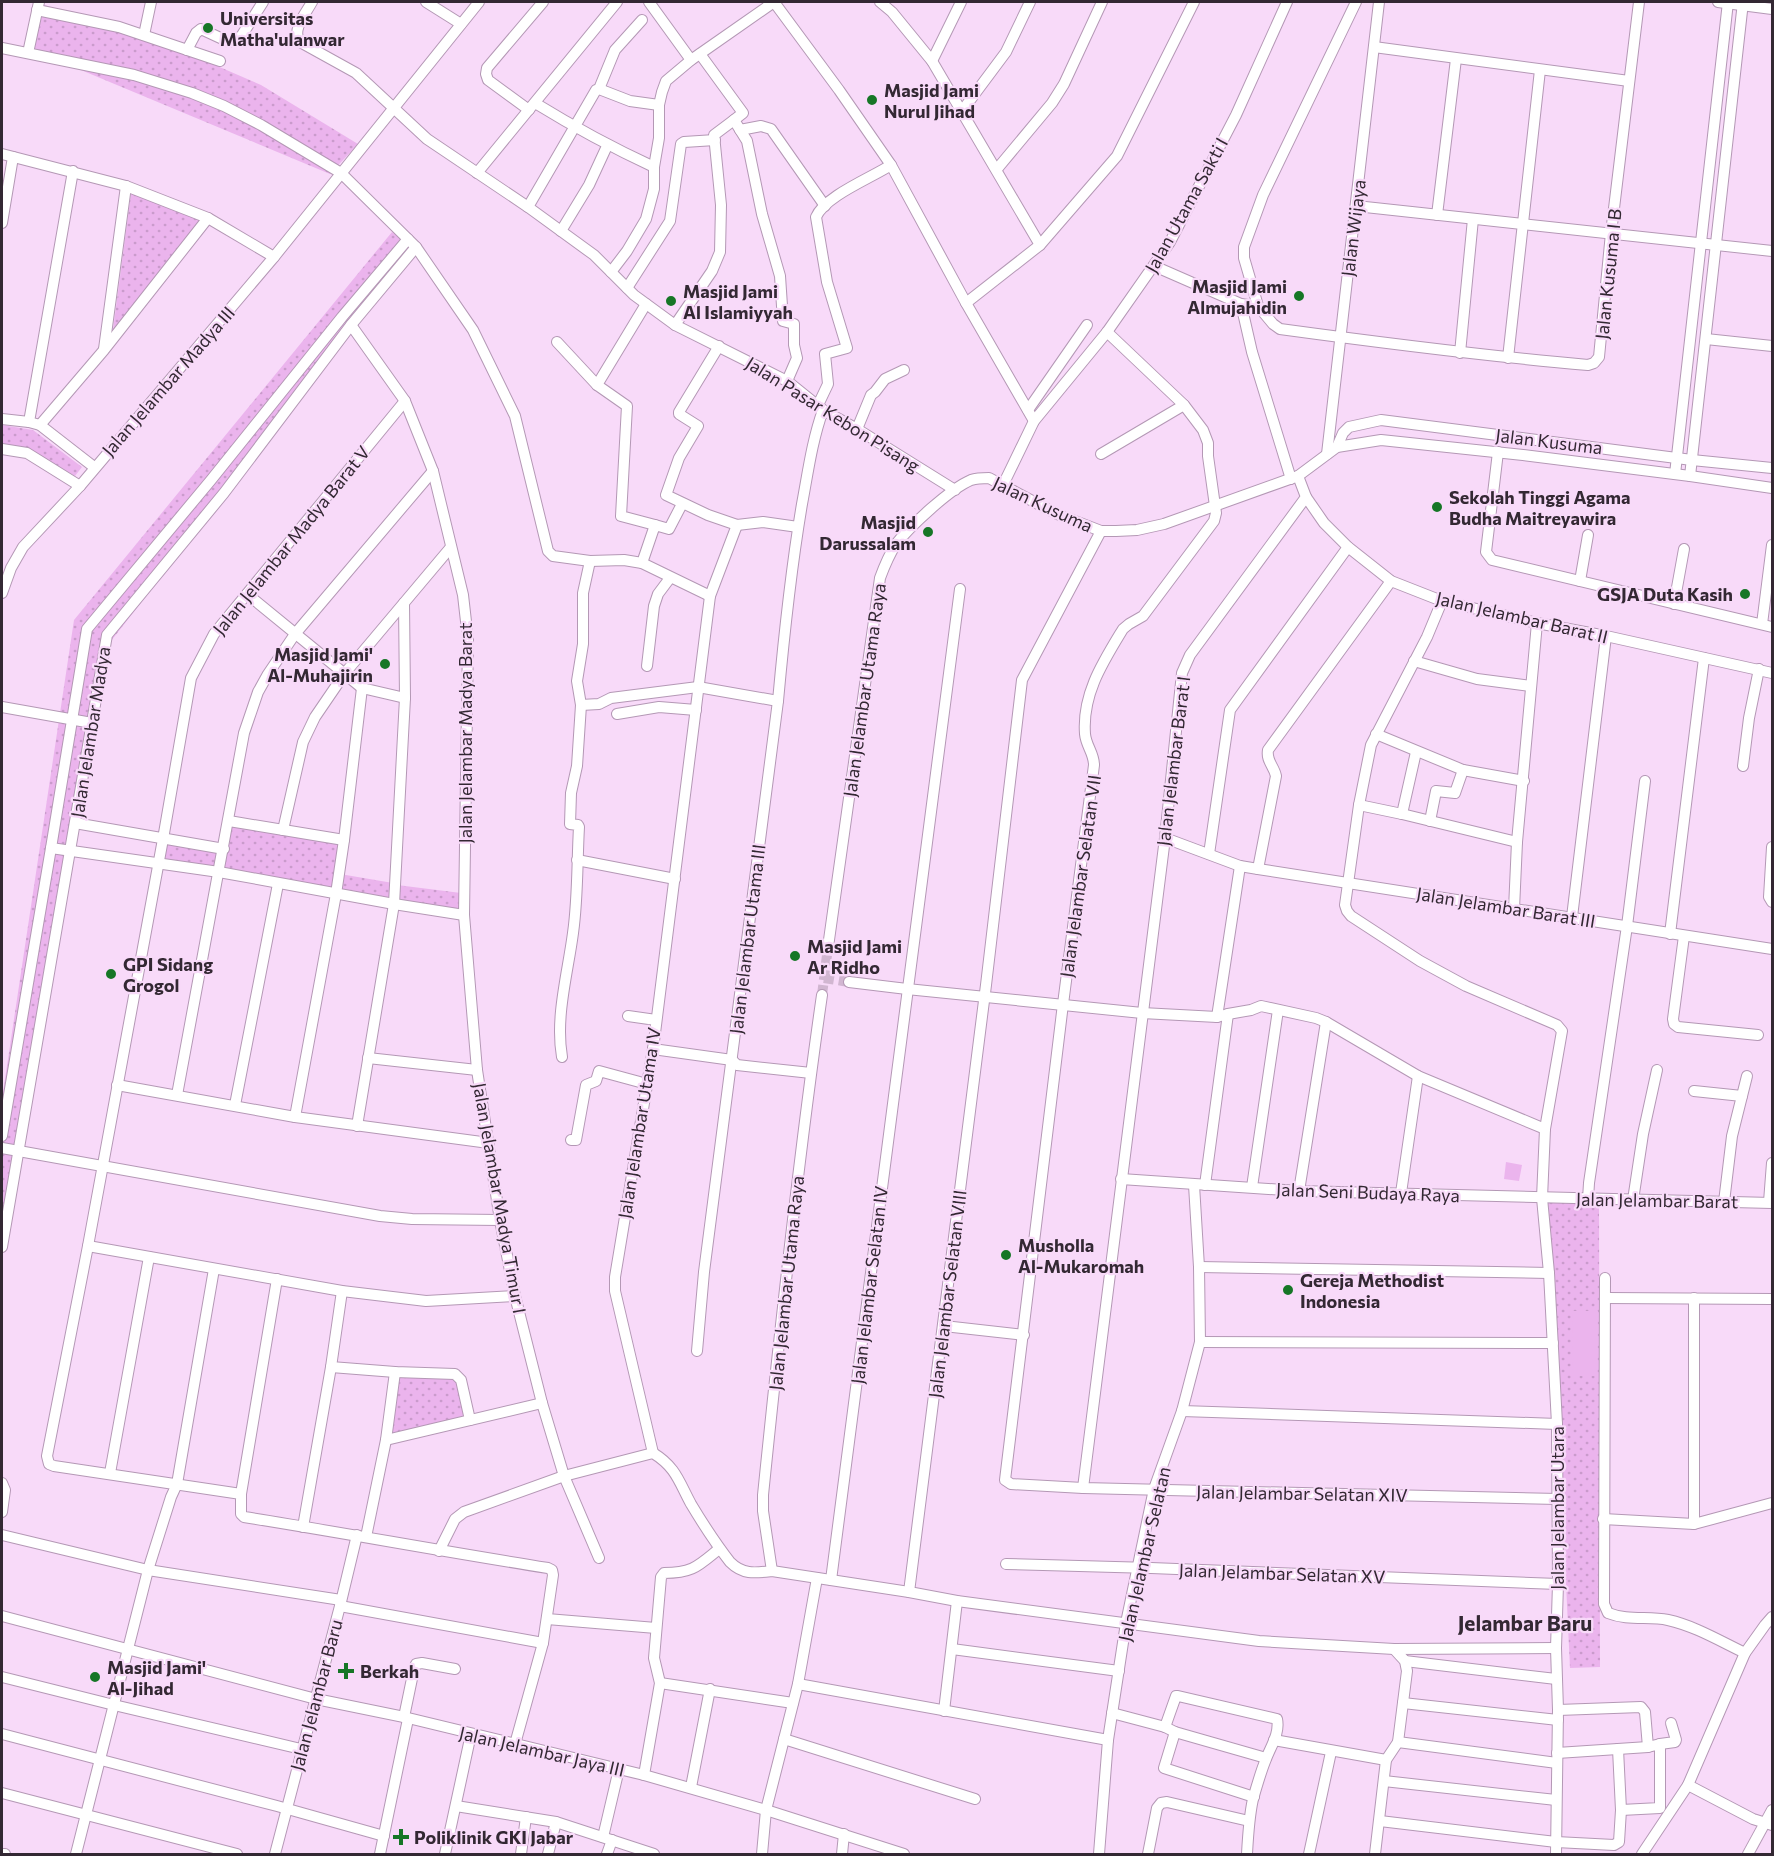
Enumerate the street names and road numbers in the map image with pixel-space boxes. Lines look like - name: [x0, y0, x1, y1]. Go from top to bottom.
- street label: Jalan Utama Sakti I: [1140, 134, 1232, 276]
- street label: Jalan Wijaya: [1336, 178, 1370, 278]
- street label: Jalan Kusuma I B: [1590, 208, 1626, 340]
- street label: Jalan Jelambar Madya III: [97, 302, 239, 460]
- street label: Jalan Pasar Kebon Pisang: [742, 351, 924, 477]
- street label: Jalan Kusuma: [1494, 424, 1604, 458]
- street label: Jalan Jelambar Madya Barat V: [208, 441, 374, 639]
- street label: Jalan Kusuma: [990, 471, 1096, 537]
- street label: Jalan Jelambar Utama Raya: [838, 582, 890, 798]
- street label: Jalan Jelambar Barat II: [1434, 587, 1610, 647]
- street label: Jalan Jelambar Madya Barat: [454, 622, 476, 844]
- street label: Jalan Jelambar Madya: [66, 645, 114, 819]
- street label: Jalan Jelambar Barat I: [1152, 675, 1194, 847]
- street label: Jalan Jelambar Selatan VII: [1055, 773, 1105, 979]
- street label: Jalan Jelambar Utama III: [724, 843, 770, 1035]
- street label: Jalan Jelambar Barat III: [1415, 882, 1597, 932]
- street label: Jalan Jelambar Utama IV: [613, 1026, 665, 1220]
- street label: Jalan Jelambar Madya Timur I: [469, 1081, 531, 1315]
- street label: Jalan Jelambar Utama Raya: [764, 1175, 808, 1391]
- street label: Jalan Seni Budaya Raya: [1276, 1178, 1460, 1206]
- street label: Jalan Jelambar Selatan IV: [846, 1185, 892, 1385]
- street label: Jalan Jelambar Barat: [1576, 1188, 1738, 1212]
- street label: Jalan Jelambar Selatan VIII: [923, 1189, 971, 1399]
- street label: Jalan Jelambar Utara: [1546, 1426, 1568, 1590]
- street label: Jalan Jelambar Selatan: [1113, 1464, 1175, 1644]
- street label: Jalan Jelambar Selatan XIV: [1196, 1480, 1408, 1506]
- street label: Jalan Jelambar Selatan XV: [1178, 1558, 1386, 1588]
- street label: Jalan Jelambar Baru: [285, 1617, 347, 1773]
- street label: Jalan Jelambar Jaya III: [457, 1721, 627, 1781]

